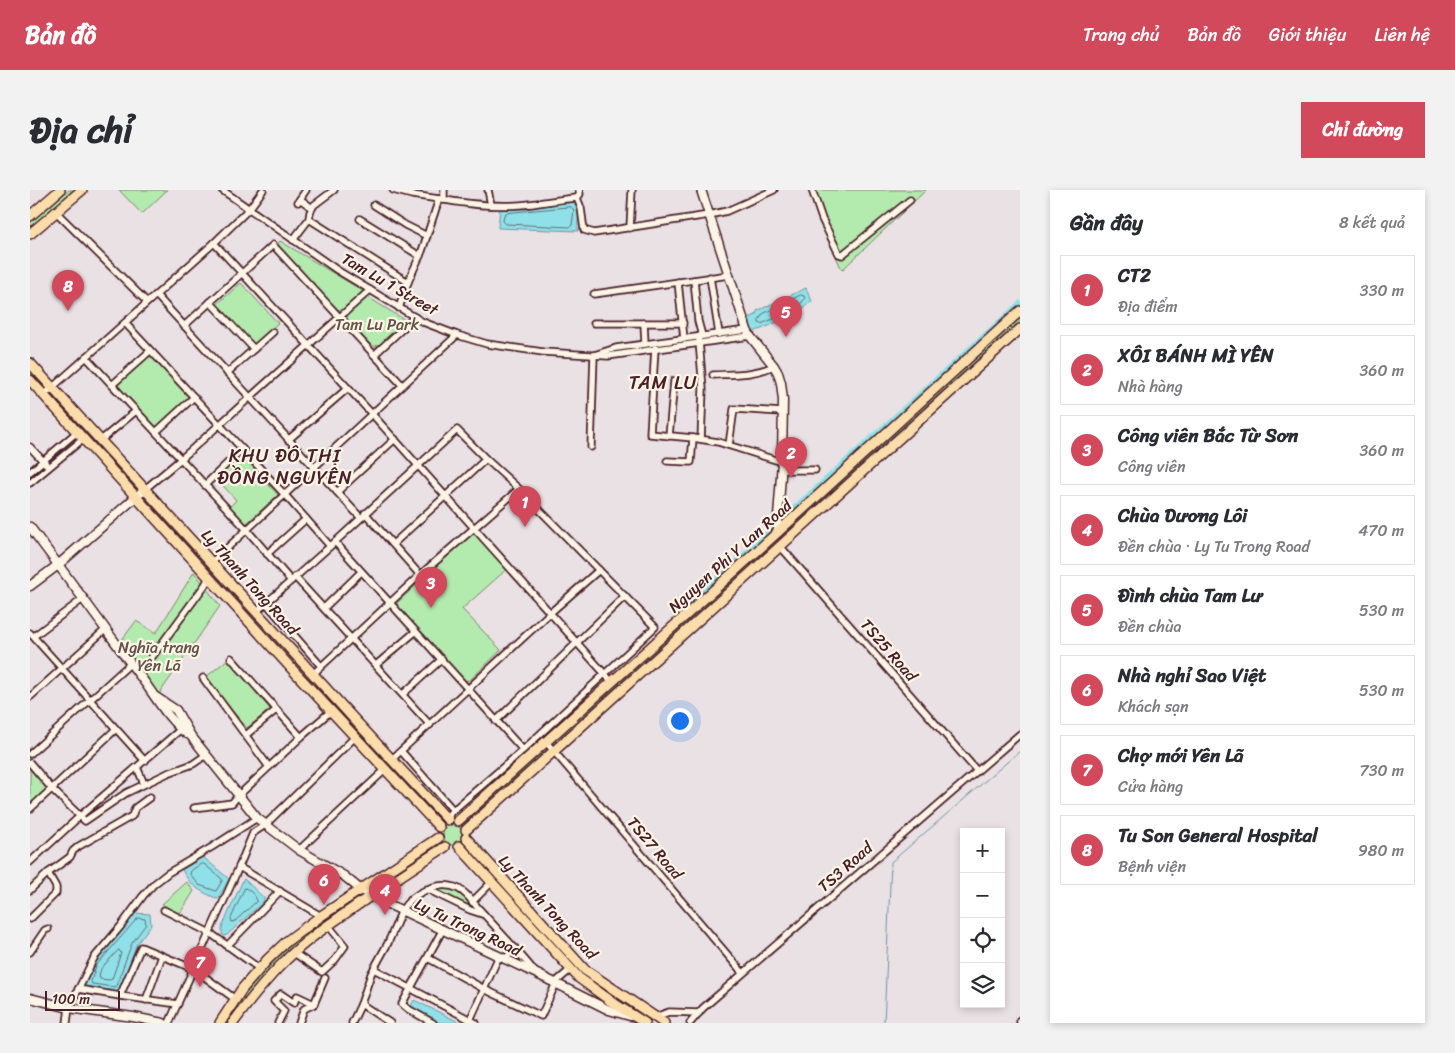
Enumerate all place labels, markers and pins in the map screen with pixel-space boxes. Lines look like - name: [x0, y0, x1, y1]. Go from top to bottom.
- pin: 8: [52, 270, 84, 311]
- pin: 5: [770, 296, 802, 337]
- pin: 2: [775, 437, 807, 478]
- pin: 1: [509, 486, 541, 527]
- pin: 3: [415, 567, 447, 608]
- pin: 6: [308, 864, 340, 905]
- pin: 4: [369, 874, 401, 915]
- pin: 7: [184, 946, 216, 987]

